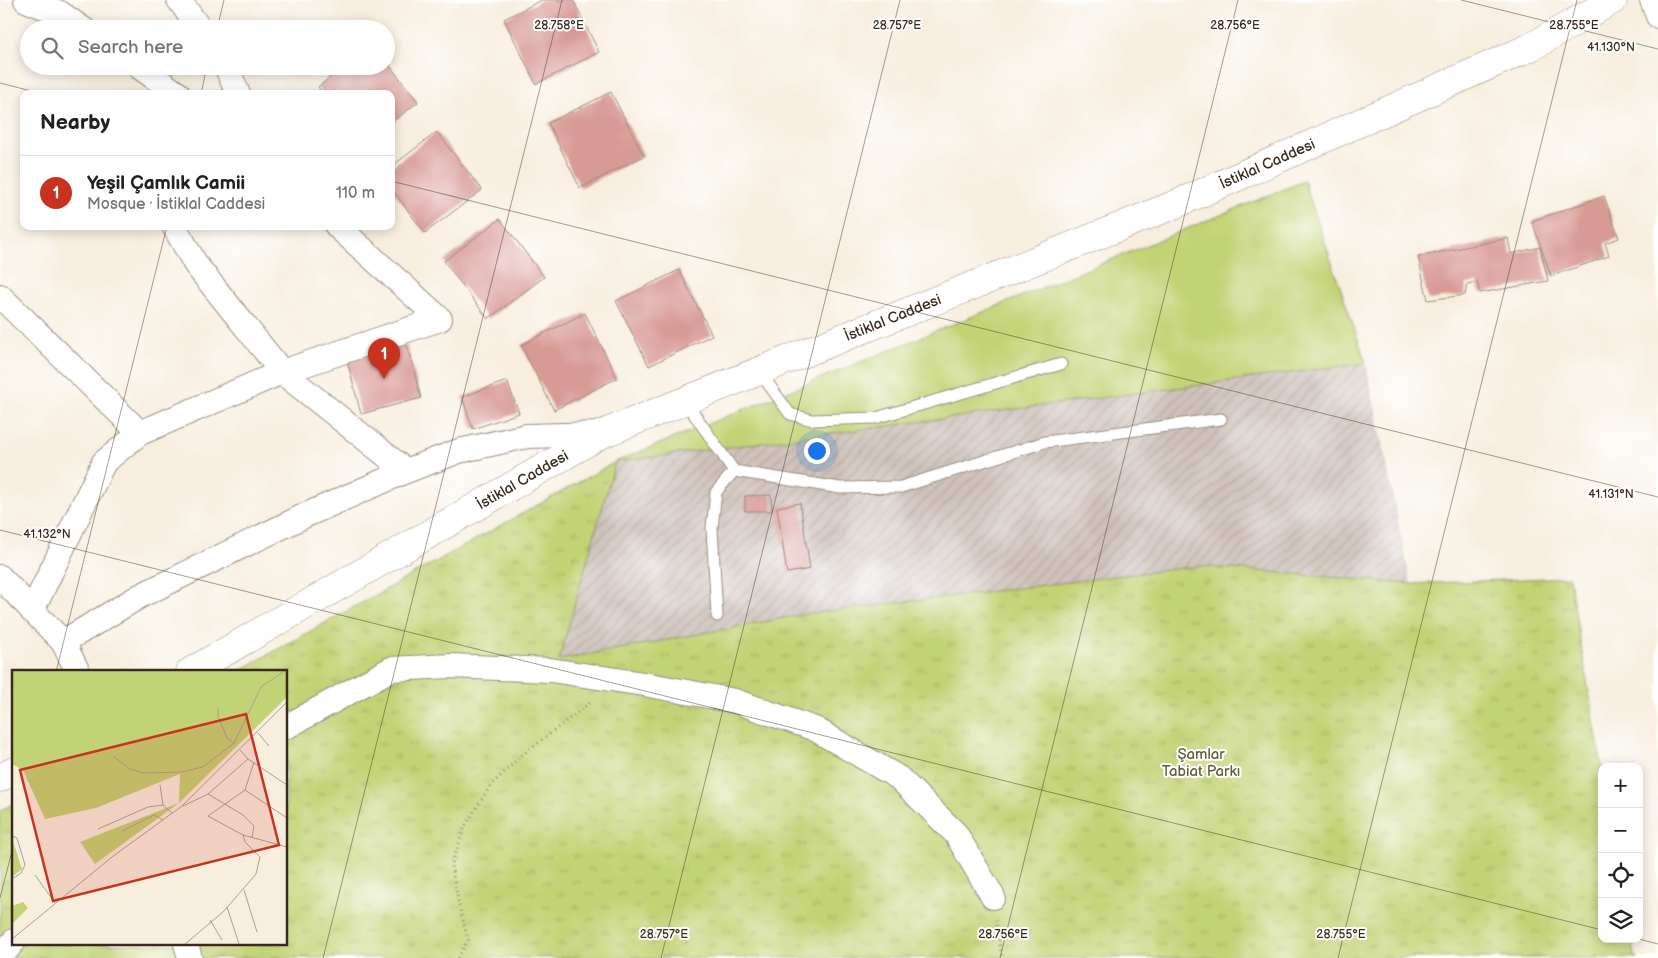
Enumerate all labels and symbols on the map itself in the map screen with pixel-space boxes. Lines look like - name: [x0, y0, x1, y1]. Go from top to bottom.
- text: 28.758°E: [534, 18, 584, 33]
- text: 28.757°E: [873, 18, 921, 33]
- text: 28.756°E: [1210, 18, 1260, 33]
- text: 28.755°E: [1549, 18, 1599, 33]
- text: 41.130°N: [1587, 40, 1635, 55]
- street label: İstiklal Caddesi: [1217, 135, 1318, 194]
- street label: İstiklal Caddesi: [842, 290, 944, 346]
- pin: 1: [368, 338, 400, 379]
- your location: [804, 438, 830, 464]
- street label: İstiklal Caddesi: [474, 446, 572, 514]
- text: 41.131°N: [1588, 487, 1634, 502]
- text: 41.132°N: [23, 527, 71, 542]
- inset map: [12, 670, 288, 946]
- park label: Şamlar Tabiat Parkı: [1162, 745, 1240, 781]
- text: 28.757°E: [640, 927, 688, 942]
- text: 28.756°E: [978, 927, 1028, 942]
- text: 28.755°E: [1316, 927, 1366, 942]

